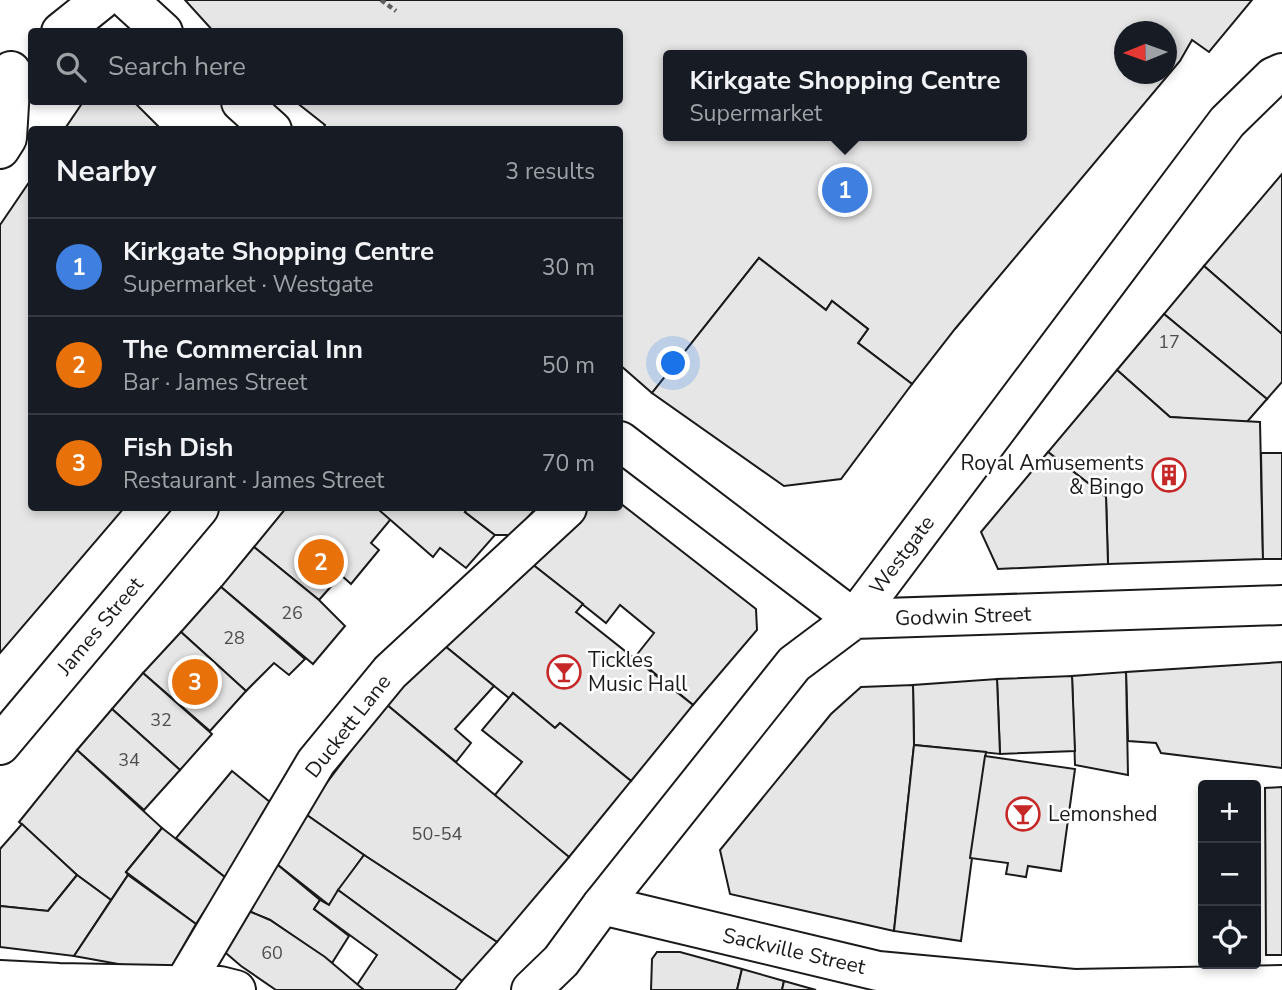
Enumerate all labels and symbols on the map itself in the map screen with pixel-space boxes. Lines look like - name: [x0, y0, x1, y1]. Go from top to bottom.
- north arrow: [1114, 21, 1177, 84]
- pin: 1: [822, 164, 868, 216]
- house number: 17: [1158, 330, 1180, 354]
- your location: [656, 346, 690, 380]
- place label: Royal Amusements & Bingo: [960, 449, 1144, 501]
- building icon: Royal Amusements & Bingo: [1150, 456, 1188, 494]
- street label: Westgate: [863, 510, 941, 600]
- pin: 2: [298, 536, 344, 588]
- street label: James Street: [50, 571, 150, 682]
- street label: Godwin Street: [894, 600, 1032, 632]
- house number: 26: [281, 601, 303, 625]
- house number: 28: [223, 626, 245, 650]
- place label: Tickles Music Hall: [588, 646, 688, 698]
- bar icon: Tickles Music Hall: [545, 653, 583, 691]
- pin: 3: [172, 656, 218, 708]
- street label: Duckett Lane: [299, 669, 397, 783]
- house number: 32: [150, 708, 172, 732]
- house number: 34: [118, 748, 140, 772]
- bar icon: Lemonshed: [1004, 795, 1042, 833]
- place label: Lemonshed: [1048, 800, 1158, 828]
- house number: 50-54: [412, 822, 463, 846]
- street label: Sackville Street: [720, 921, 869, 981]
- house number: 60: [261, 941, 283, 965]

